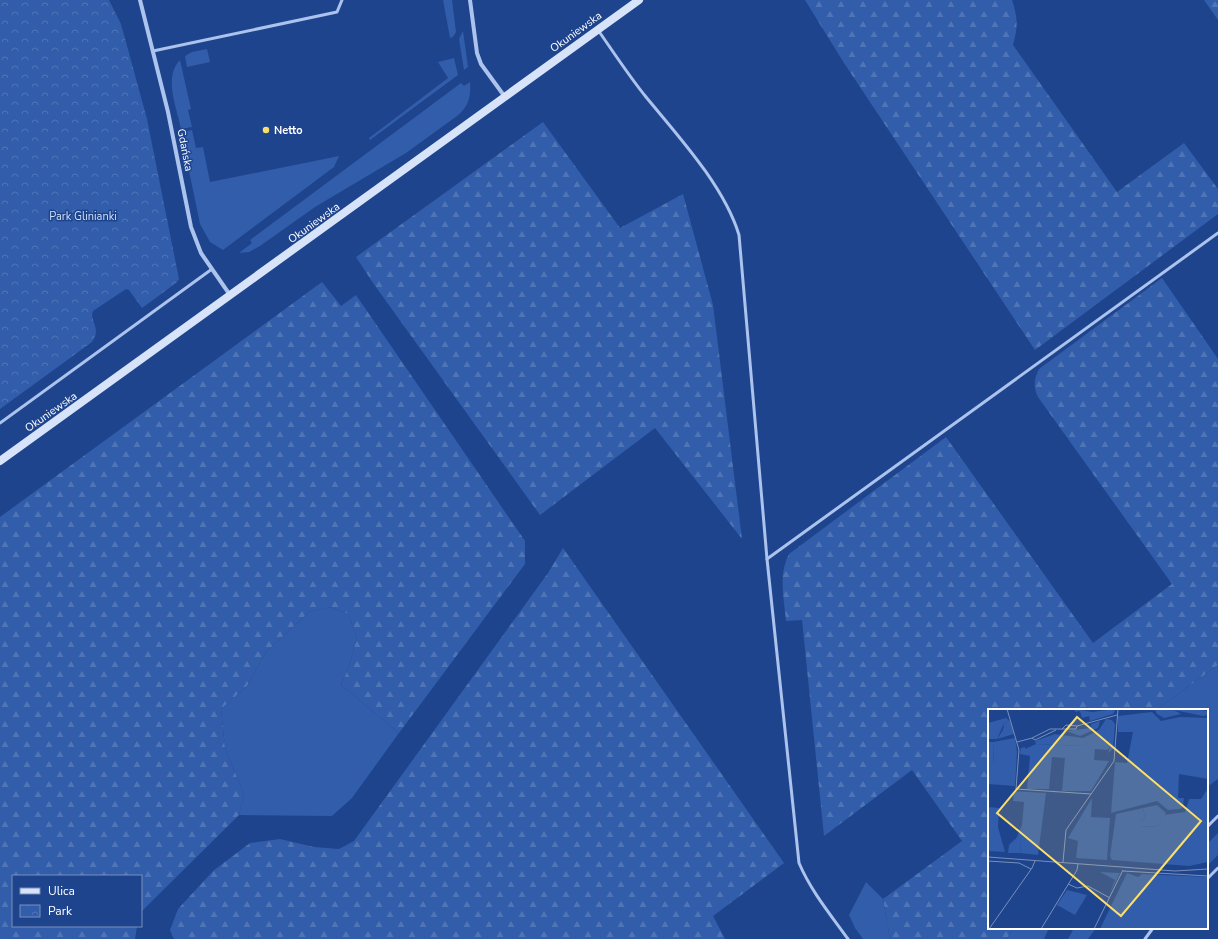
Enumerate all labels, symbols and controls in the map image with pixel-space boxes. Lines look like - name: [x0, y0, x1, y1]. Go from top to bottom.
- street label: Okuniewska: [547, 8, 605, 56]
- place label: Netto: [274, 123, 303, 138]
- marker: Netto: [261, 125, 271, 135]
- street label: Gdańska: [174, 127, 197, 173]
- street label: Okuniewska: [285, 199, 343, 247]
- park label: Park Glinianki: [49, 209, 117, 224]
- street label: Okuniewska: [22, 388, 80, 435]
- inset map: [988, 709, 1208, 929]
- legend: [12, 875, 142, 927]
- text: Ulica: [48, 883, 75, 899]
- text: Park: [48, 903, 73, 919]

